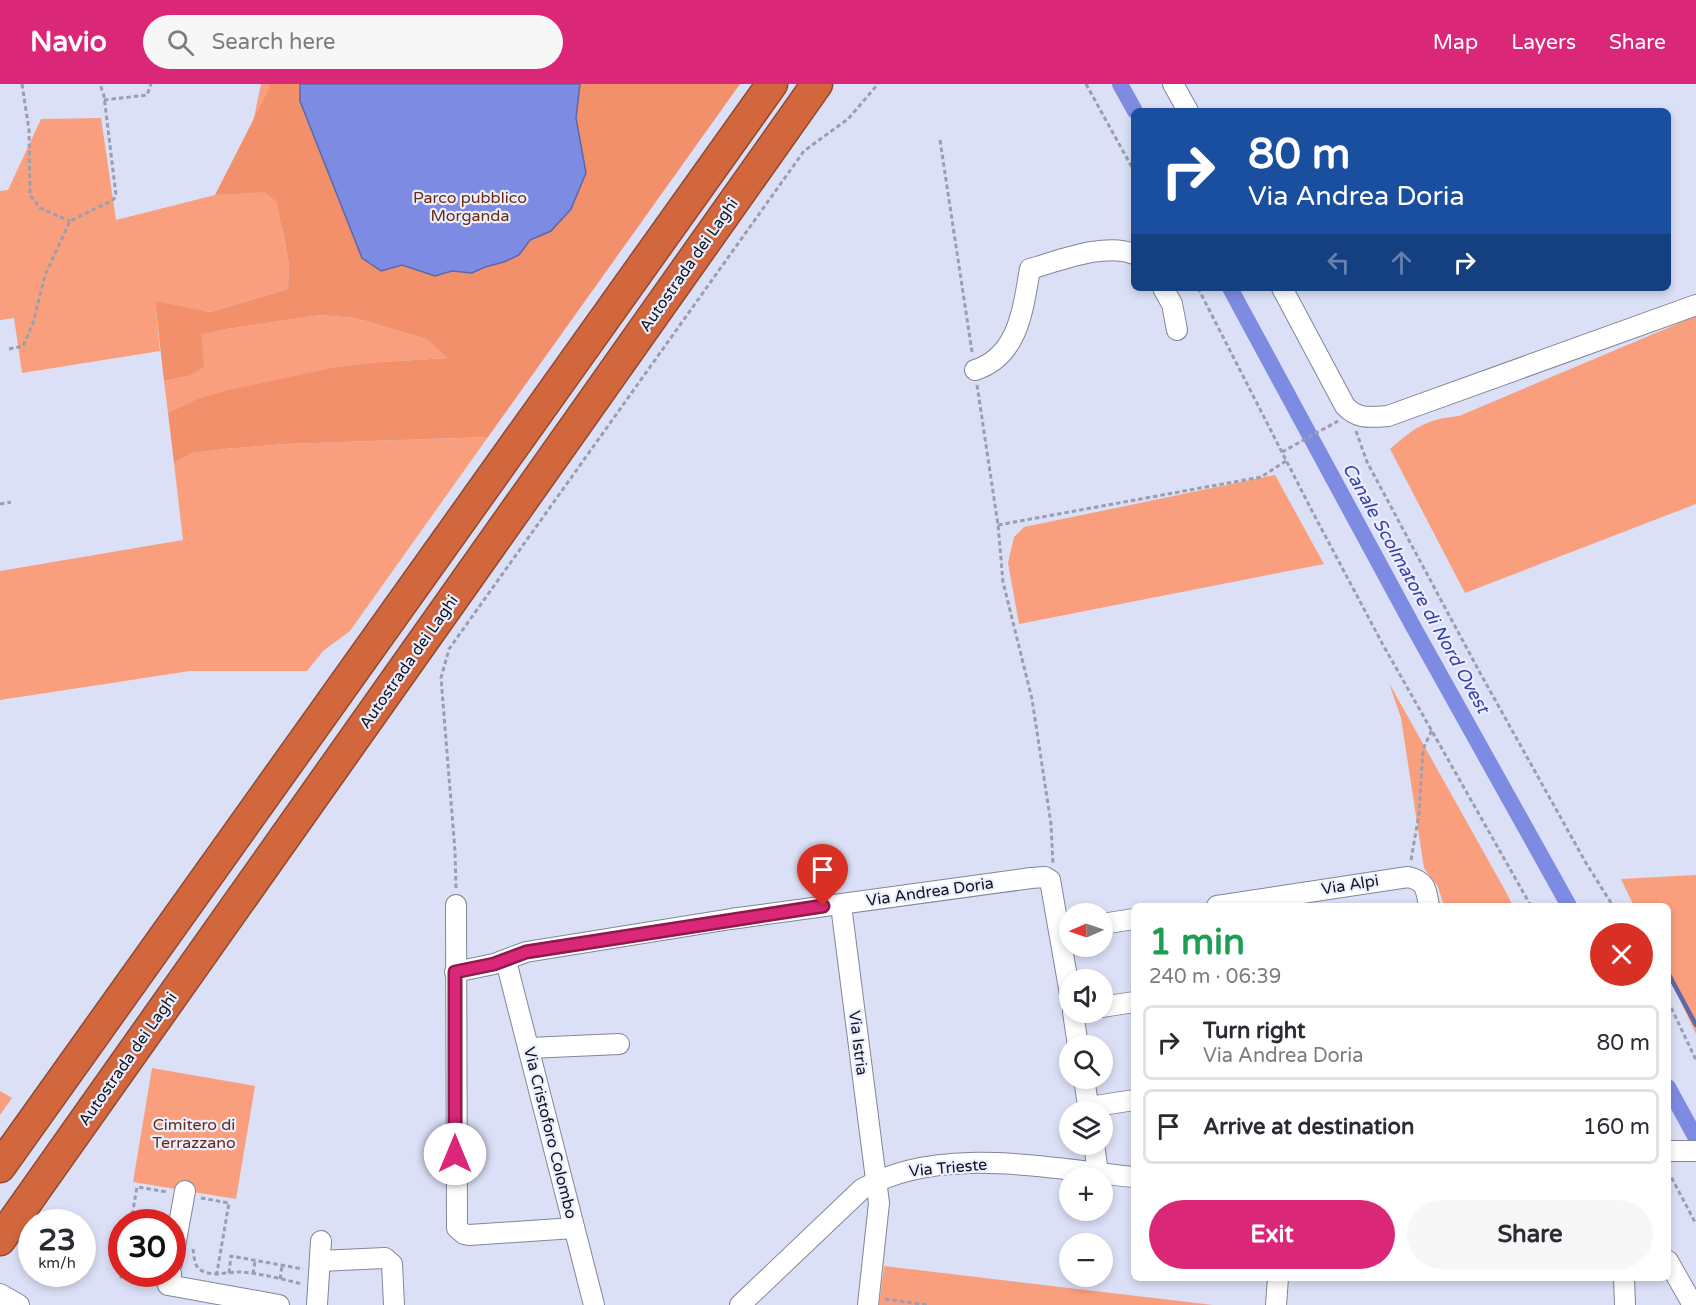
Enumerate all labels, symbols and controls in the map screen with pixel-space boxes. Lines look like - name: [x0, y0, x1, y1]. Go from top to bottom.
- search box: [143, 15, 563, 69]
- text: Navio: [30, 25, 107, 59]
- icon: search: [164, 26, 197, 59]
- text: Search here: [212, 29, 336, 55]
- text: Map: [1433, 30, 1478, 55]
- text: Layers: [1511, 30, 1576, 55]
- text: Share: [1609, 30, 1666, 55]
- text: 80 m: [1248, 129, 1350, 180]
- icon: right: [1149, 132, 1227, 210]
- text: Via Andrea Doria: [1248, 180, 1465, 213]
- park label: Parco pubblico Morganda: [413, 188, 527, 226]
- street label: Autostrada dei Laghi: [635, 194, 743, 336]
- icon: left: [1322, 246, 1355, 279]
- icon: ahead: [1385, 246, 1418, 279]
- icon: right: [1448, 246, 1481, 279]
- water label: Canale Scolmatore di Nord Ovest: [1338, 459, 1495, 719]
- street label: Autostrada dei Laghi: [355, 591, 463, 733]
- pin: [797, 844, 848, 906]
- icon: arrive: [806, 853, 839, 886]
- street label: Via Alpi: [1320, 871, 1380, 899]
- street label: Via Andrea Doria: [865, 873, 995, 911]
- north arrow: [1059, 903, 1113, 957]
- map controls: [1059, 903, 1113, 1287]
- text: 1 min: [1149, 921, 1245, 964]
- button: close: [1590, 923, 1653, 986]
- text: 240 m · 06:39: [1149, 965, 1281, 989]
- button: sound: [1059, 969, 1113, 1023]
- street label: Autostrada dei Laghi: [74, 988, 182, 1130]
- street label: Via Istria: [844, 1009, 872, 1077]
- text: Turn right: [1203, 1018, 1305, 1044]
- icon: right: [1152, 1026, 1185, 1059]
- text: 80 m: [1596, 1030, 1650, 1056]
- button: search: [1059, 1035, 1113, 1089]
- text: Via Andrea Doria: [1203, 1044, 1364, 1068]
- street label: Via Cristoforo Colombo: [519, 1045, 581, 1221]
- button: layers: [1059, 1101, 1113, 1155]
- icon: arrive: [1152, 1110, 1185, 1143]
- text: Arrive at destination: [1203, 1114, 1414, 1140]
- text: 160 m: [1583, 1114, 1650, 1140]
- park label: Cimitero di Terrazzano: [152, 1115, 236, 1153]
- position arrow: [423, 1122, 487, 1186]
- street label: Via Trieste: [908, 1155, 988, 1181]
- button: +: [1059, 1167, 1113, 1221]
- button: Exit: [1149, 1200, 1395, 1269]
- button: Share: [1407, 1200, 1653, 1269]
- speed limit sign: 30: [108, 1209, 186, 1287]
- text: 23: [38, 1222, 76, 1259]
- button: −: [1059, 1233, 1113, 1287]
- text: km/h: [38, 1254, 76, 1272]

